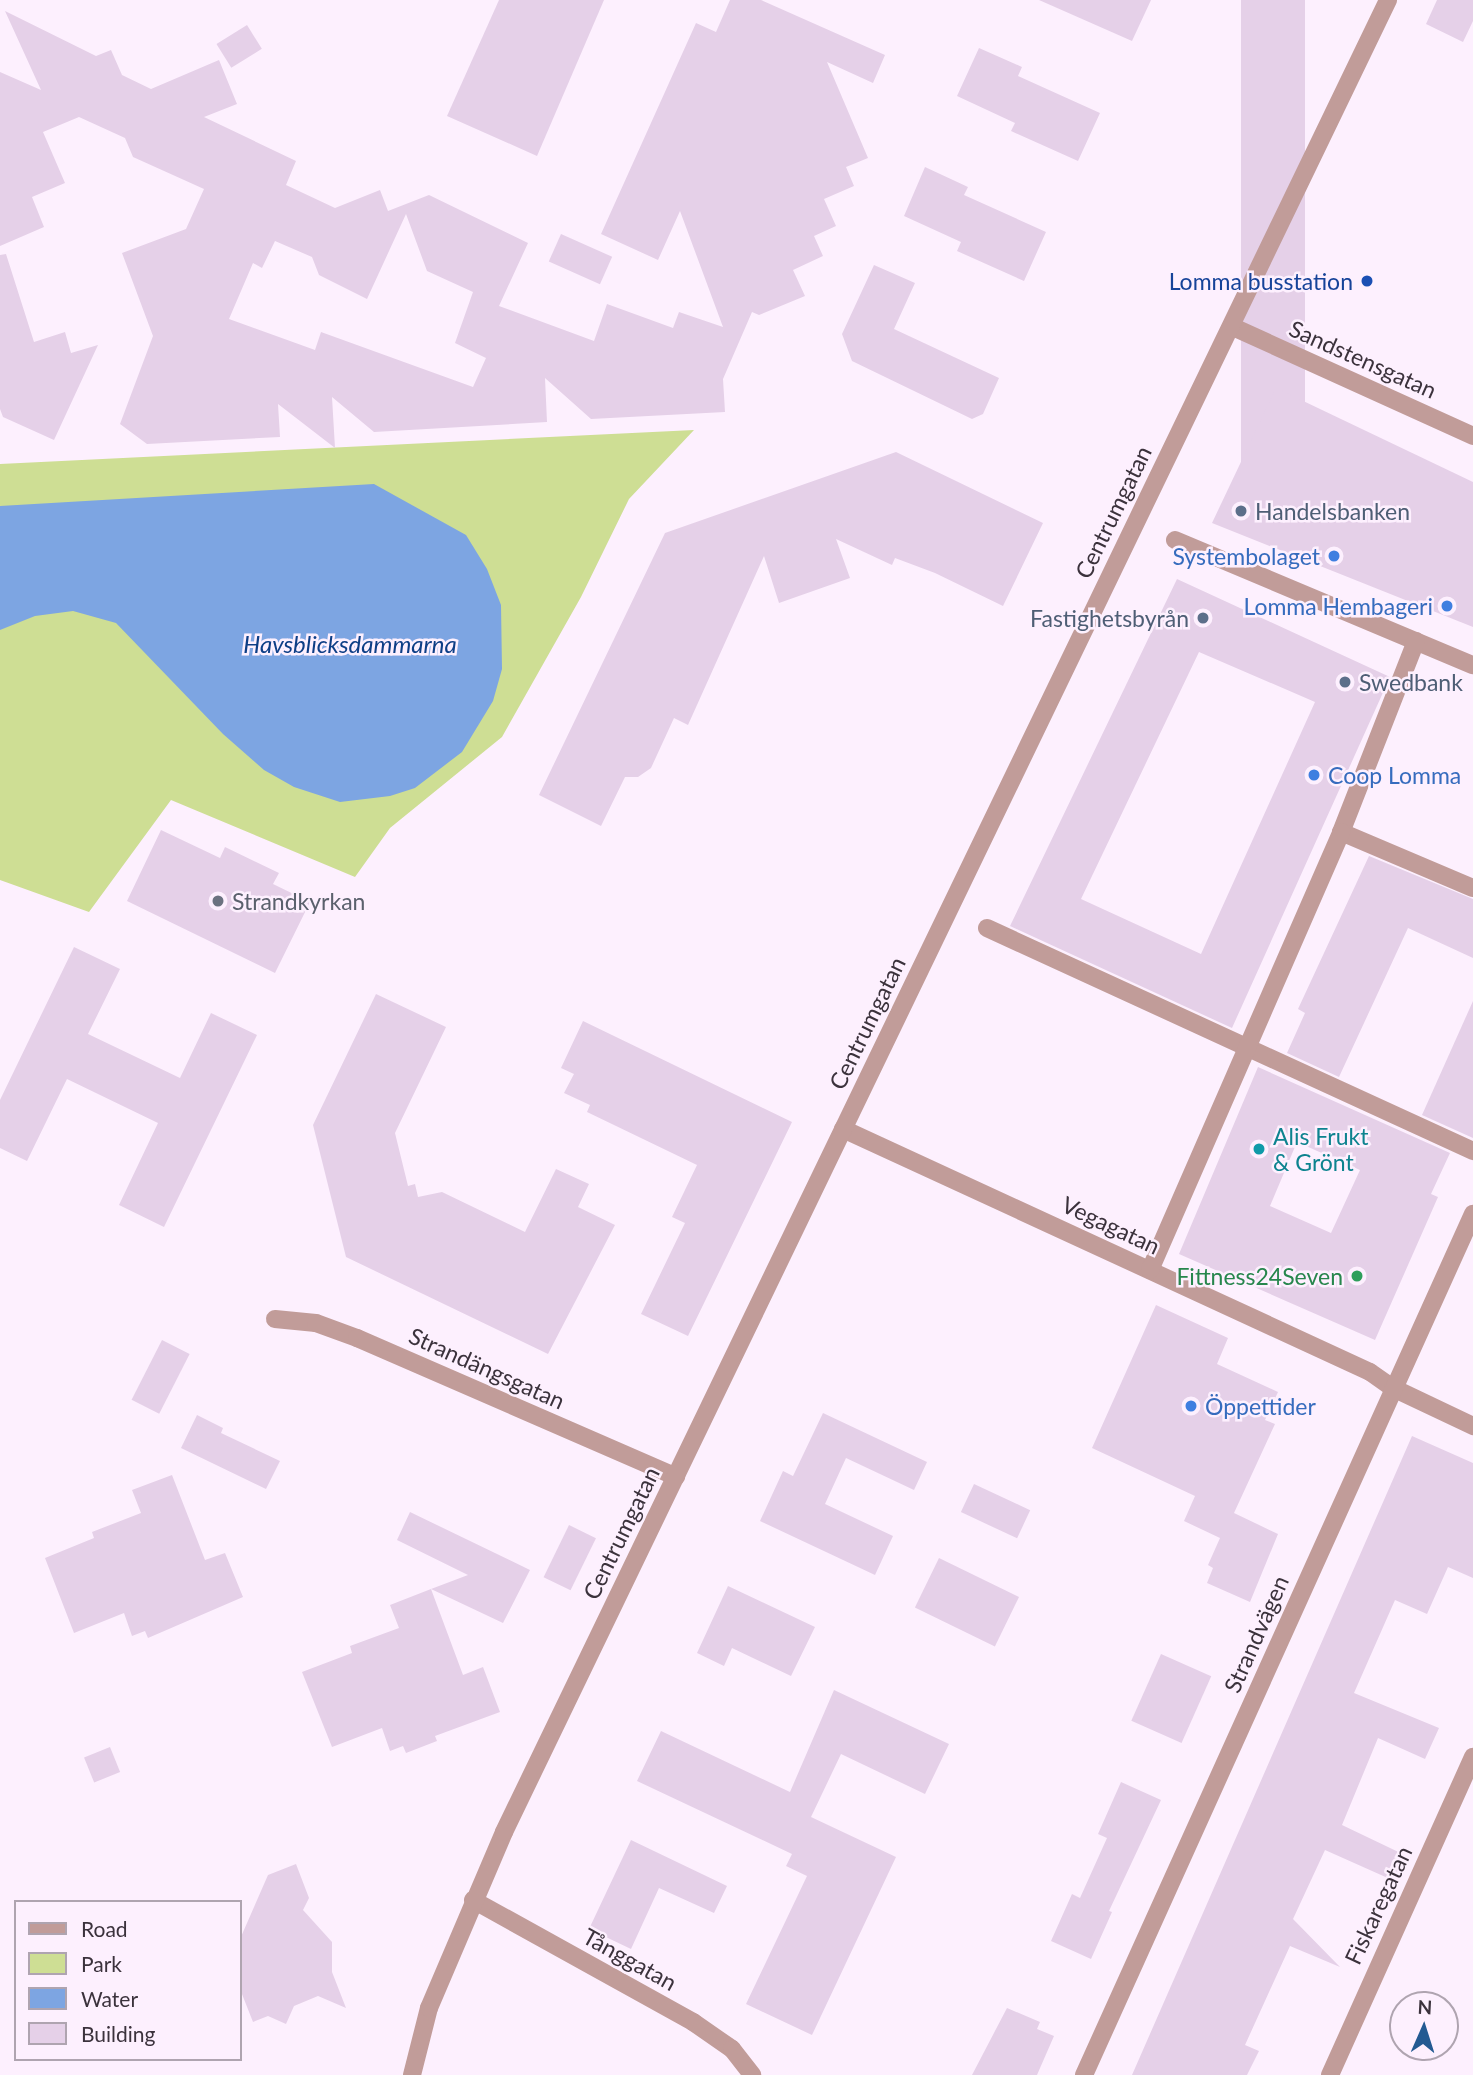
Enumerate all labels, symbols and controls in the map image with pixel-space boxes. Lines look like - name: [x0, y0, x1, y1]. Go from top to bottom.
- place label: Lomma busstation: [1169, 267, 1353, 295]
- marker: Lomma busstation: [1359, 273, 1375, 289]
- street label: Sandstensgatan: [1285, 314, 1441, 404]
- street label: Centrumgatan: [1069, 441, 1157, 583]
- place label: Handelsbanken: [1255, 497, 1410, 525]
- marker: Handelsbanken: [1233, 503, 1249, 519]
- place label: Systembolaget: [1172, 542, 1320, 570]
- marker: Systembolaget: [1326, 548, 1342, 564]
- place label: Lomma Hembageri: [1243, 592, 1433, 620]
- marker: Lomma Hembageri: [1439, 598, 1455, 614]
- place label: Fastighetsbyrån: [1030, 604, 1189, 632]
- marker: Fastighetsbyrån: [1195, 610, 1211, 626]
- water label: Havsblicksdammarna: [243, 630, 457, 658]
- place label: Swedbank: [1359, 668, 1463, 696]
- marker: Swedbank: [1337, 674, 1353, 690]
- place label: Coop Lomma: [1328, 761, 1461, 789]
- marker: Coop Lomma: [1306, 767, 1322, 783]
- place label: Strandkyrkan: [232, 887, 365, 915]
- marker: Strandkyrkan: [210, 893, 226, 909]
- street label: Centrumgatan: [823, 952, 911, 1094]
- place label: Alis Frukt & Grönt: [1273, 1122, 1368, 1176]
- marker: Alis Frukt & Grönt: [1251, 1141, 1267, 1157]
- street label: Vegagatan: [1058, 1190, 1164, 1260]
- place label: Fittness24Seven: [1176, 1262, 1343, 1290]
- marker: Fittness24Seven: [1349, 1268, 1365, 1284]
- street label: Strandängsgatan: [405, 1321, 569, 1415]
- place label: Öppettider: [1205, 1392, 1316, 1420]
- marker: Öppettider: [1183, 1398, 1199, 1414]
- street label: Centrumgatan: [577, 1462, 665, 1604]
- street label: Strandvägen: [1218, 1571, 1294, 1697]
- street label: Fiskaregatan: [1339, 1841, 1417, 1969]
- legend: [14, 1900, 242, 2061]
- text: Road: [81, 1916, 128, 1941]
- street label: Tånggatan: [578, 1922, 682, 1996]
- text: Park: [81, 1951, 122, 1976]
- text: Water: [81, 1986, 138, 2011]
- north arrow: [1389, 1991, 1459, 2061]
- text: N: [1417, 1995, 1433, 2018]
- text: Building: [81, 2021, 156, 2046]

